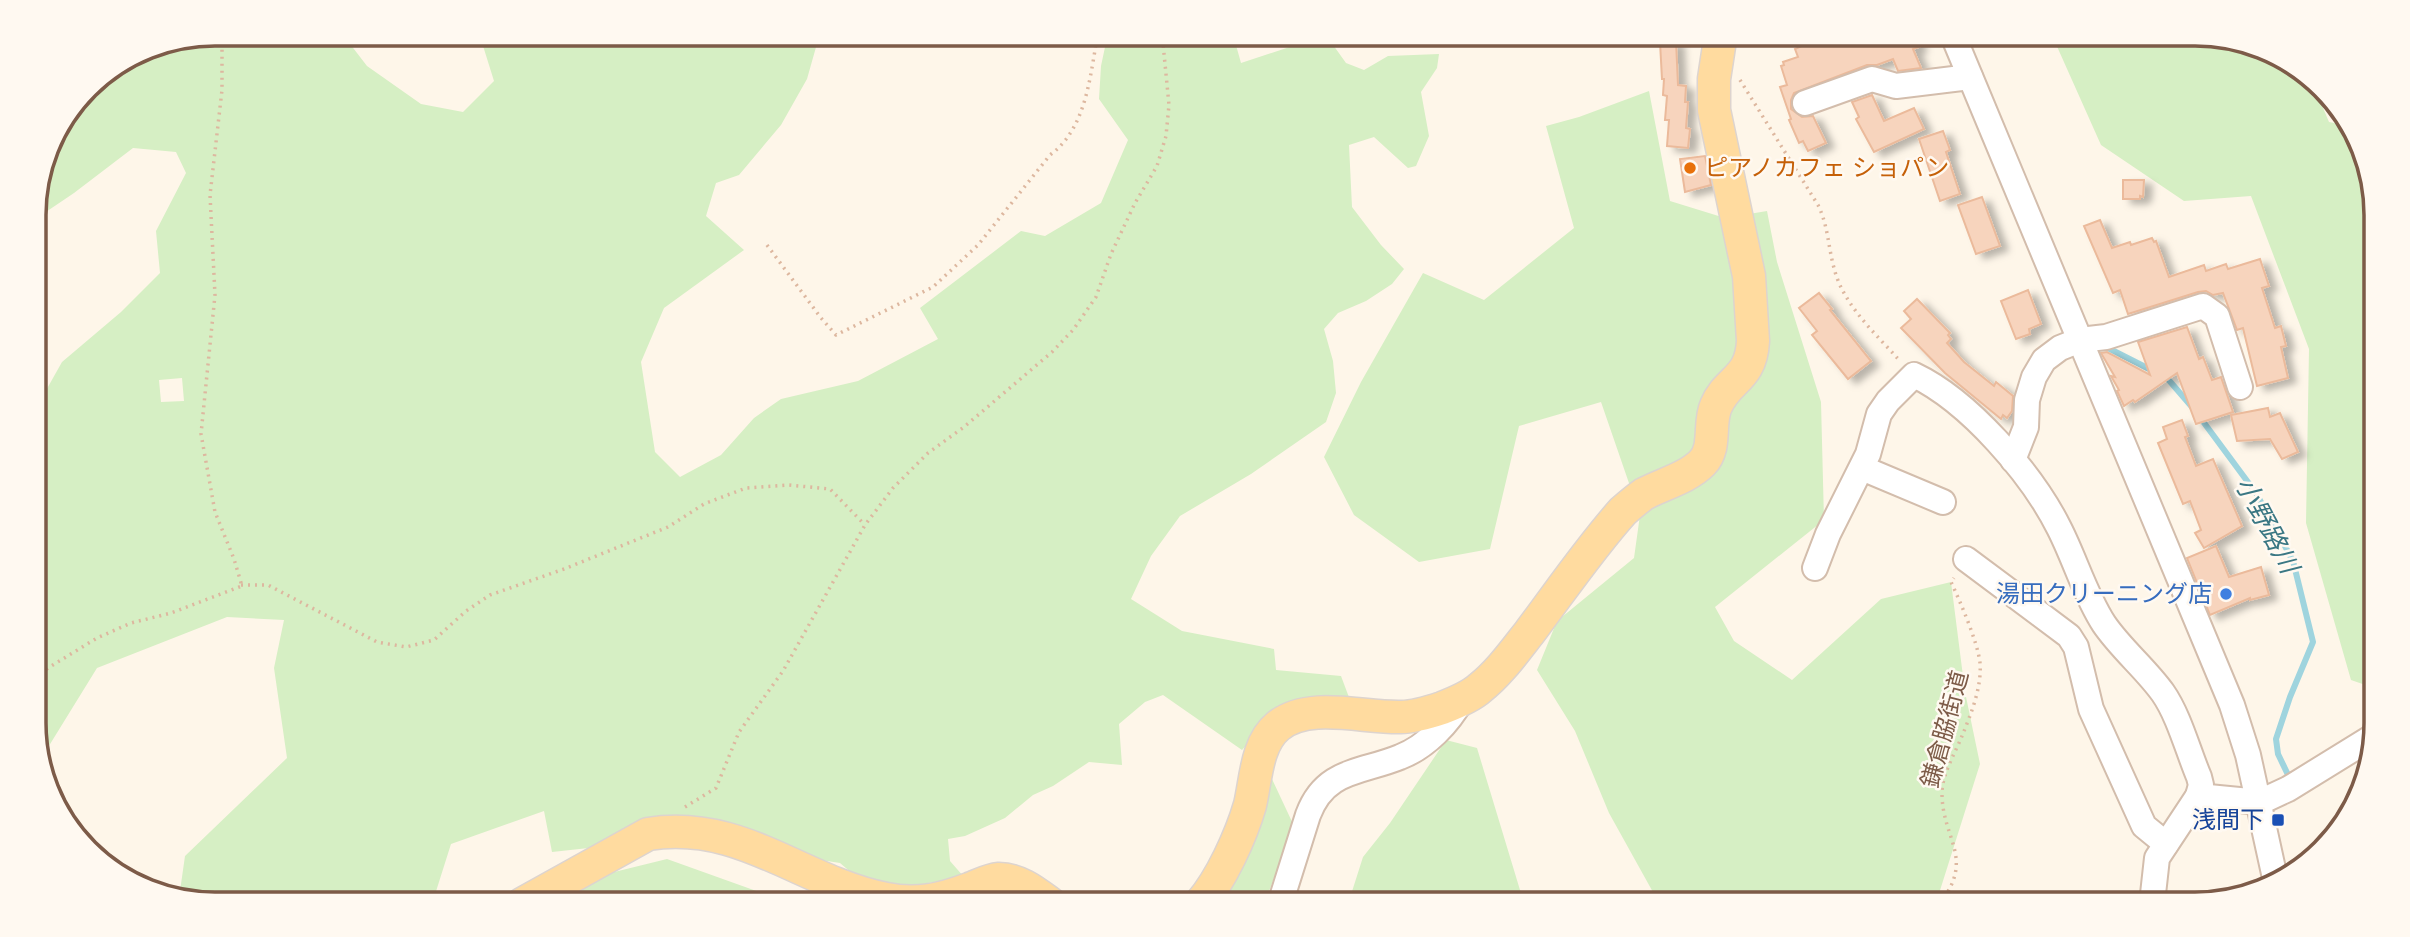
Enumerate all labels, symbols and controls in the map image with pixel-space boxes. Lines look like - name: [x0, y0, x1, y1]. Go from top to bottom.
- place label: ピアノカフェ ショパン: [1704, 152, 1949, 181]
- marker: ピアノカフェ ショパン: [1682, 160, 1698, 176]
- water label: 小野路川: [2229, 471, 2308, 581]
- place label: 湯田クリーニング店: [1996, 578, 2212, 607]
- marker: 湯田クリーニング店: [2218, 586, 2234, 602]
- street label: 鎌倉脇街道: [1914, 667, 1973, 790]
- place label: 浅間下: [2192, 804, 2264, 833]
- marker: 浅間下: [2270, 812, 2286, 828]

